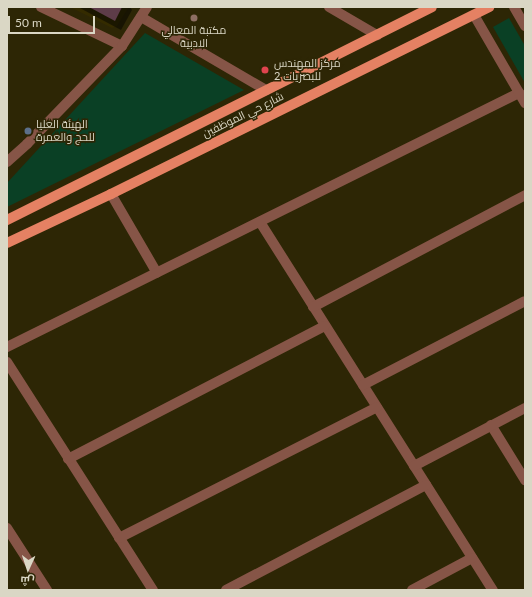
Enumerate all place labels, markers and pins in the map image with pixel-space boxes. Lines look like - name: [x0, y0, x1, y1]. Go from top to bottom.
- marker: مكتبة المعالي الادبية: [189, 13, 199, 23]
- place label: مكتبة المعالي الادبية: [162, 24, 226, 50]
- place label: مركز المهندس للبصريات 2: [274, 57, 340, 83]
- marker: مركز المهندس للبصريات 2: [259, 64, 271, 76]
- place label: الهيئة العليا للحج والعمرة: [36, 118, 95, 144]
- marker: الهيئة العليا للحج والعمرة: [23, 126, 33, 136]

